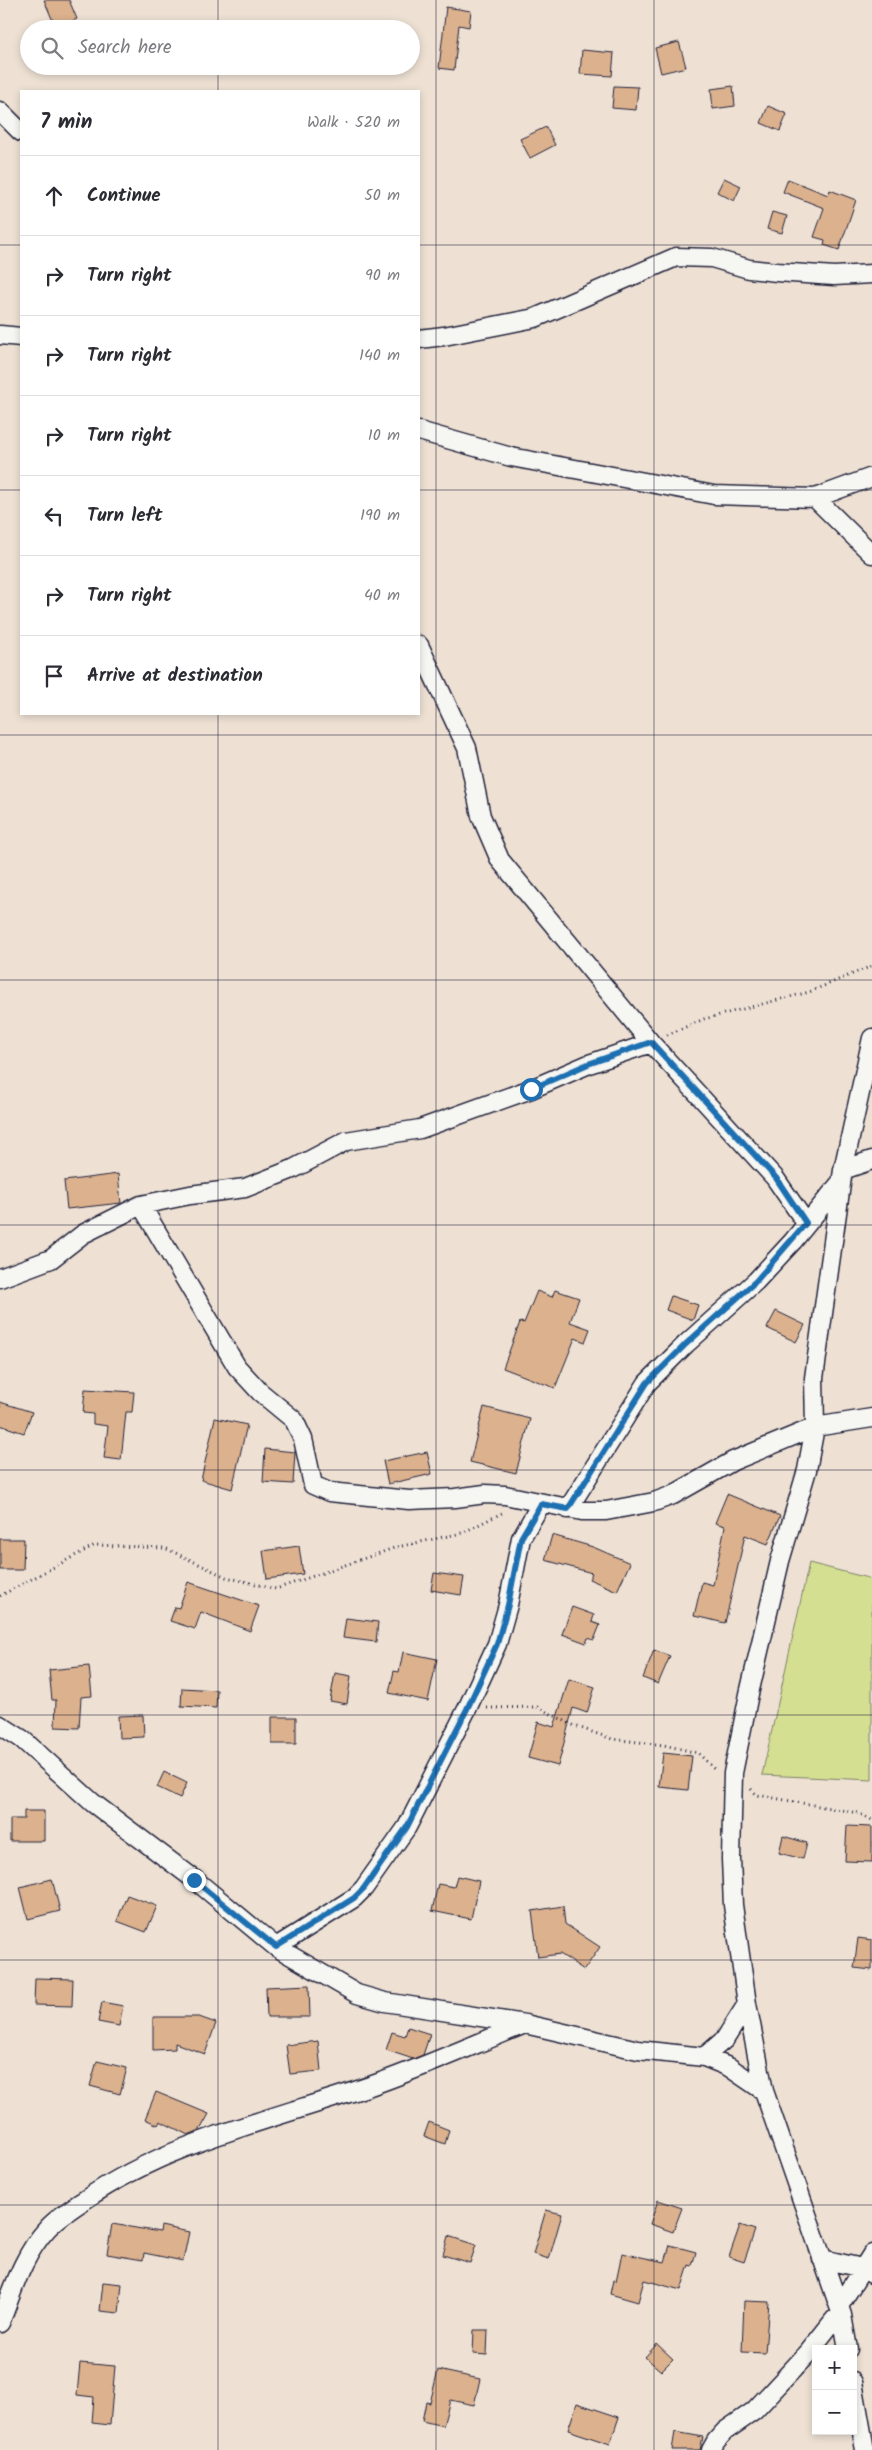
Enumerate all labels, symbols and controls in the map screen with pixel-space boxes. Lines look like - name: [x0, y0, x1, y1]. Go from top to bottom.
- search box: [20, 20, 420, 75]
- text: Search here: [78, 33, 172, 63]
- icon: search: [38, 34, 66, 62]
- text: 7 min: [40, 106, 92, 139]
- text: Walk · 520 m: [307, 110, 400, 135]
- text: Continue: [87, 181, 160, 211]
- icon: ahead: [40, 182, 68, 210]
- text: 50 m: [364, 183, 400, 208]
- text: Turn right: [87, 261, 172, 291]
- icon: right: [40, 262, 68, 290]
- text: 90 m: [365, 263, 400, 288]
- text: Turn right: [87, 341, 172, 371]
- icon: right: [40, 342, 68, 370]
- text: 140 m: [359, 343, 400, 368]
- text: Turn right: [87, 421, 172, 451]
- icon: right: [40, 422, 68, 450]
- text: 10 m: [368, 423, 400, 448]
- text: Turn left: [87, 501, 162, 531]
- icon: left: [40, 502, 68, 530]
- text: 190 m: [360, 503, 400, 528]
- text: Turn right: [87, 581, 172, 611]
- icon: right: [40, 582, 68, 610]
- text: 40 m: [364, 583, 400, 608]
- text: Arrive at destination: [87, 661, 263, 691]
- icon: arrive: [40, 662, 68, 690]
- route start: [520, 1078, 543, 1101]
- route end: [183, 1869, 206, 1892]
- map controls: [812, 2345, 857, 2435]
- button: +: [812, 2345, 857, 2390]
- button: −: [812, 2390, 857, 2435]

